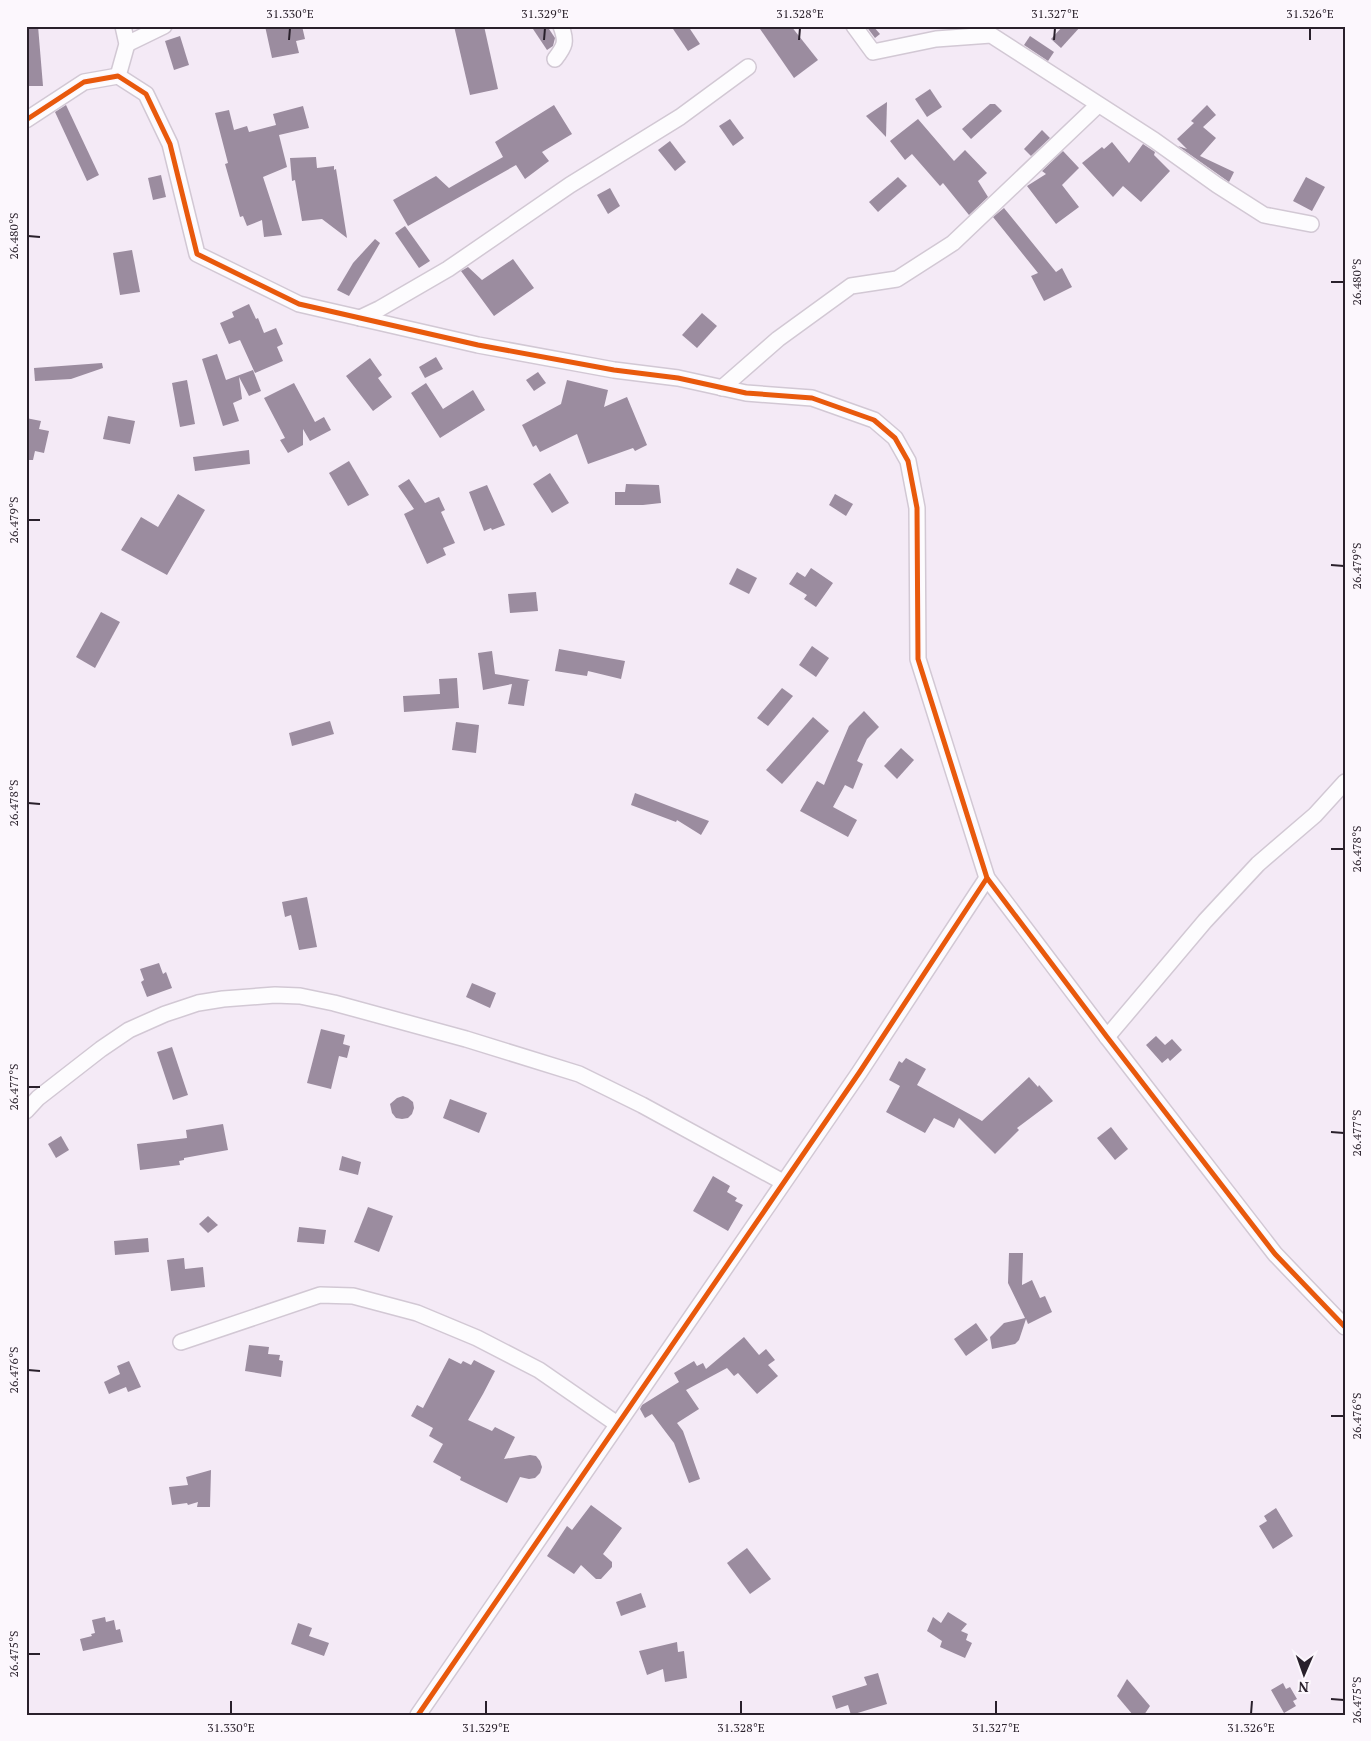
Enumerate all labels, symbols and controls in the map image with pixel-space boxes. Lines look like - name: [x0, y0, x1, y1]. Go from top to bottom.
- text: 31.330°E: [266, 6, 314, 21]
- text: 31.329°E: [521, 6, 569, 21]
- text: 31.328°E: [776, 6, 824, 21]
- text: 31.327°E: [1031, 6, 1079, 21]
- text: 31.326°E: [1286, 6, 1334, 21]
- text: 26.480°S: [6, 213, 21, 259]
- text: 26.480°S: [1349, 259, 1364, 305]
- text: 26.479°S: [6, 497, 21, 543]
- text: 26.479°S: [1349, 543, 1364, 589]
- text: 26.478°S: [6, 780, 21, 826]
- text: 26.478°S: [1349, 826, 1364, 872]
- text: 26.477°S: [6, 1064, 21, 1110]
- text: 26.477°S: [1349, 1110, 1364, 1156]
- text: 26.476°S: [6, 1347, 21, 1393]
- text: 26.476°S: [1349, 1393, 1364, 1439]
- text: 26.475°S: [6, 1631, 21, 1677]
- north arrow: [1278, 1648, 1328, 1698]
- text: 26.475°S: [1349, 1677, 1364, 1723]
- text: N: [1298, 1678, 1309, 1697]
- text: 31.330°E: [207, 1720, 255, 1735]
- text: 31.329°E: [462, 1720, 510, 1735]
- text: 31.328°E: [717, 1720, 765, 1735]
- text: 31.327°E: [972, 1720, 1020, 1735]
- text: 31.326°E: [1227, 1720, 1275, 1735]

